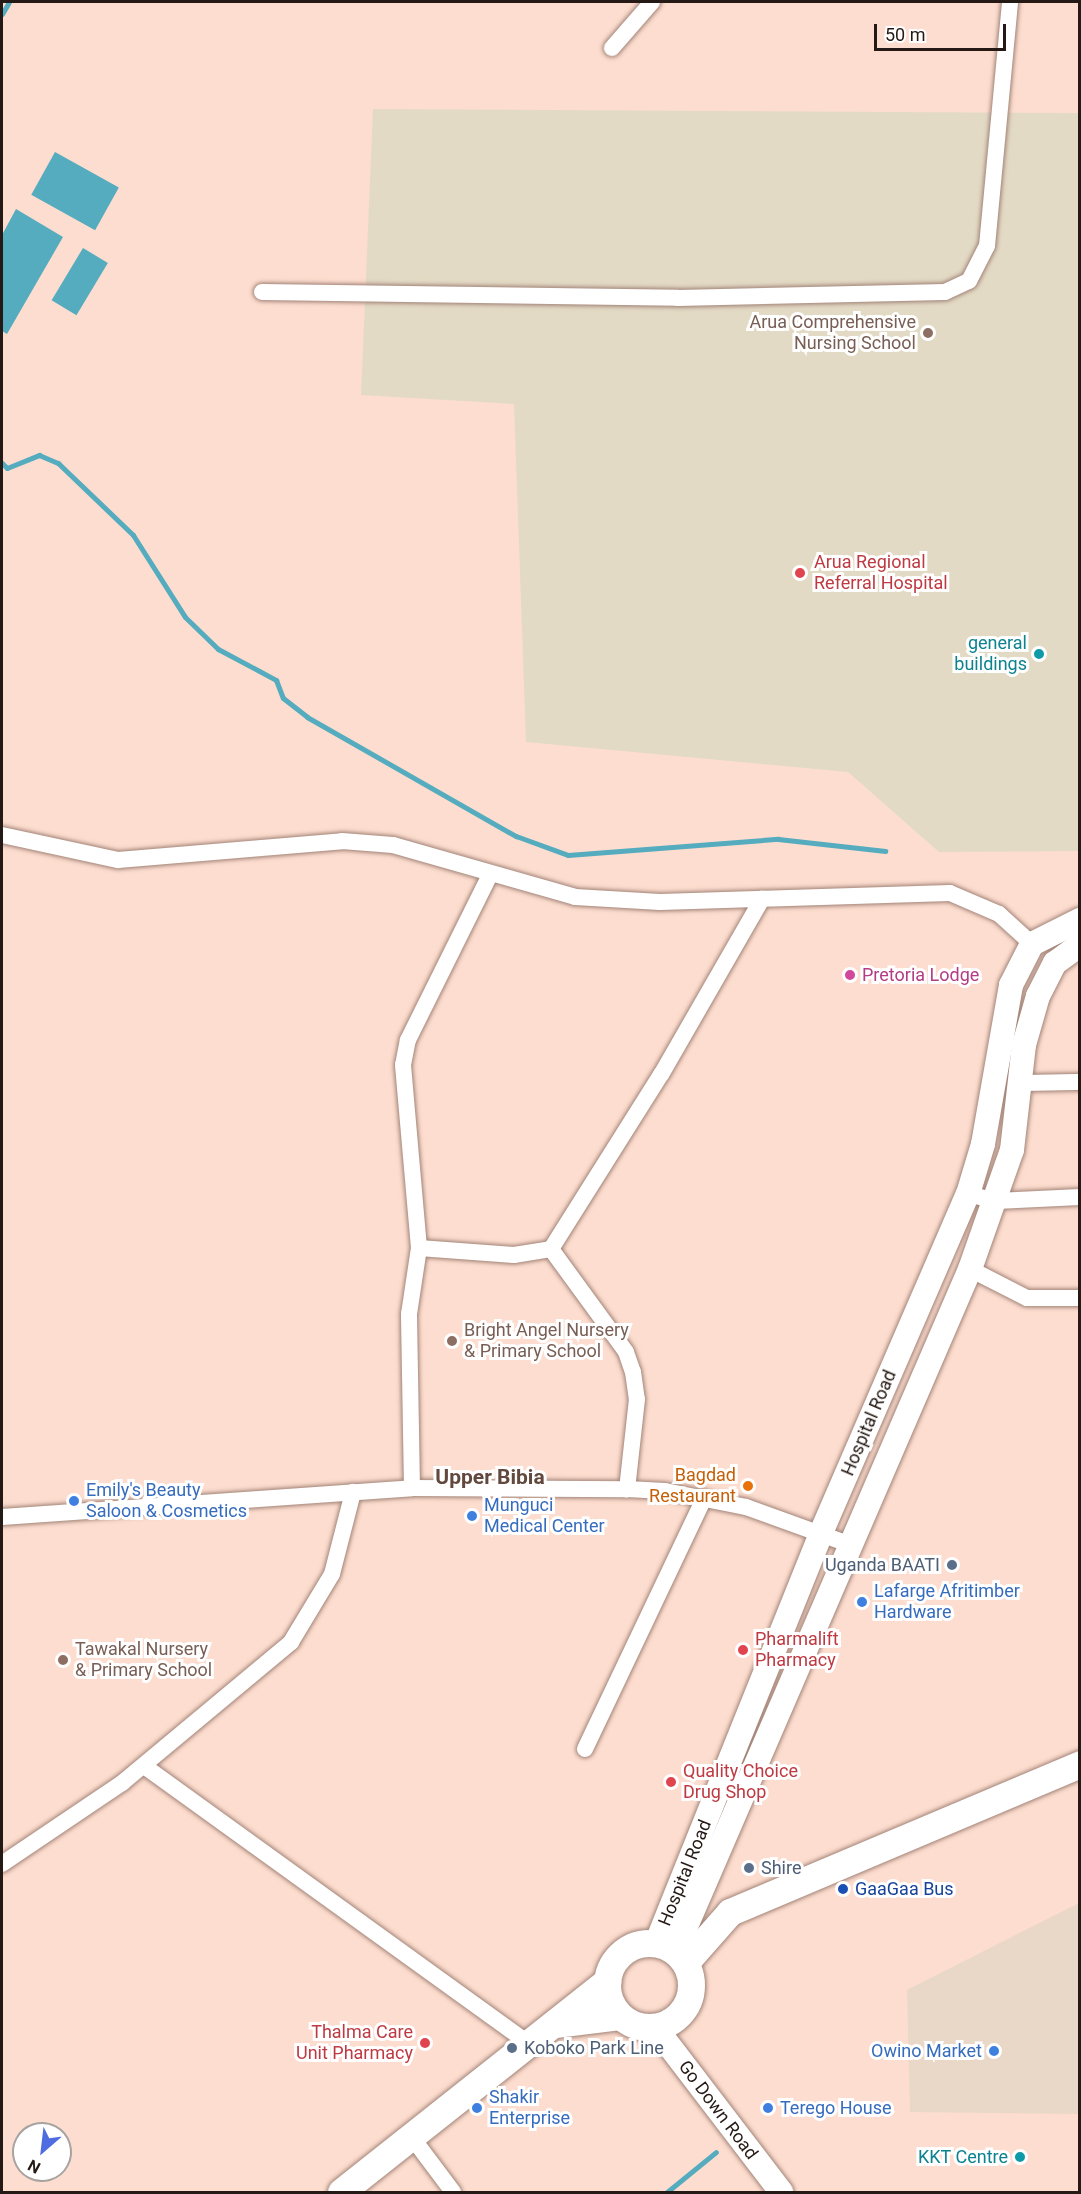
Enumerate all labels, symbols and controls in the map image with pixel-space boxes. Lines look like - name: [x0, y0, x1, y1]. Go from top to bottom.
- scale bar: [877, 12, 1009, 50]
- text: 50 m: [885, 24, 925, 45]
- place label: Arua Comprehensive Nursing School: [749, 312, 916, 354]
- marker: Arua Comprehensive Nursing School: [921, 326, 935, 340]
- place label: Arua Regional Referral Hospital: [814, 552, 948, 594]
- marker: Arua Regional Referral Hospital: [791, 564, 809, 582]
- place label: general buildings: [954, 633, 1027, 676]
- marker: general buildings: [1032, 647, 1046, 661]
- place label: Pretoria Lodge: [862, 964, 979, 986]
- marker: Pretoria Lodge: [843, 968, 857, 982]
- place label: Bright Angel Nursery & Primary School: [464, 1320, 629, 1362]
- marker: Bright Angel Nursery & Primary School: [445, 1334, 459, 1348]
- street label: Hospital Road: [837, 1367, 901, 1479]
- district label: Upper Bibia: [435, 1464, 545, 1490]
- place label: Bagdad Restaurant: [649, 1465, 736, 1508]
- marker: Bagdad Restaurant: [741, 1479, 755, 1493]
- place label: Emily's Beauty Saloon & Cosmetics: [86, 1480, 247, 1522]
- marker: Emily's Beauty Saloon & Cosmetics: [67, 1494, 81, 1508]
- place label: Munguci Medical Center: [484, 1495, 605, 1538]
- marker: Munguci Medical Center: [465, 1509, 479, 1523]
- place label: Uganda BAATI: [825, 1554, 940, 1576]
- marker: Uganda BAATI: [945, 1558, 959, 1572]
- place label: Lafarge Afritimber Hardware: [874, 1581, 1020, 1624]
- marker: Lafarge Afritimber Hardware: [855, 1595, 869, 1609]
- place label: Pharmalift Pharmacy: [755, 1629, 839, 1672]
- place label: Tawakal Nursery & Primary School: [75, 1639, 212, 1682]
- marker: Pharmalift Pharmacy: [736, 1643, 750, 1657]
- marker: Tawakal Nursery & Primary School: [56, 1653, 70, 1667]
- place label: Quality Choice Drug Shop: [683, 1761, 798, 1804]
- marker: Quality Choice Drug Shop: [664, 1775, 678, 1789]
- street label: Hospital Road: [654, 1817, 716, 1929]
- place label: Shire: [761, 1857, 801, 1879]
- marker: Shire: [742, 1861, 756, 1875]
- place label: GaaGaa Bus: [855, 1878, 954, 1900]
- marker: GaaGaa Bus: [836, 1882, 850, 1896]
- place label: Thalma Care Unit Pharmacy: [296, 2022, 413, 2064]
- marker: Thalma Care Unit Pharmacy: [418, 2036, 432, 2050]
- place label: Koboko Park Line: [524, 2037, 664, 2059]
- place label: Owino Market: [871, 2040, 982, 2062]
- marker: Koboko Park Line: [505, 2041, 519, 2055]
- marker: Owino Market: [987, 2044, 1001, 2058]
- street label: Go Down Road: [674, 2056, 762, 2164]
- place label: Shakir Enterprise: [489, 2087, 570, 2130]
- place label: Terego House: [780, 2097, 892, 2119]
- marker: Shakir Enterprise: [470, 2101, 484, 2115]
- marker: Terego House: [761, 2101, 775, 2115]
- north arrow: [12, 2122, 72, 2182]
- place label: KKT Centre: [918, 2146, 1008, 2168]
- marker: KKT Centre: [1013, 2150, 1027, 2164]
- text: N: [25, 2156, 44, 2178]

